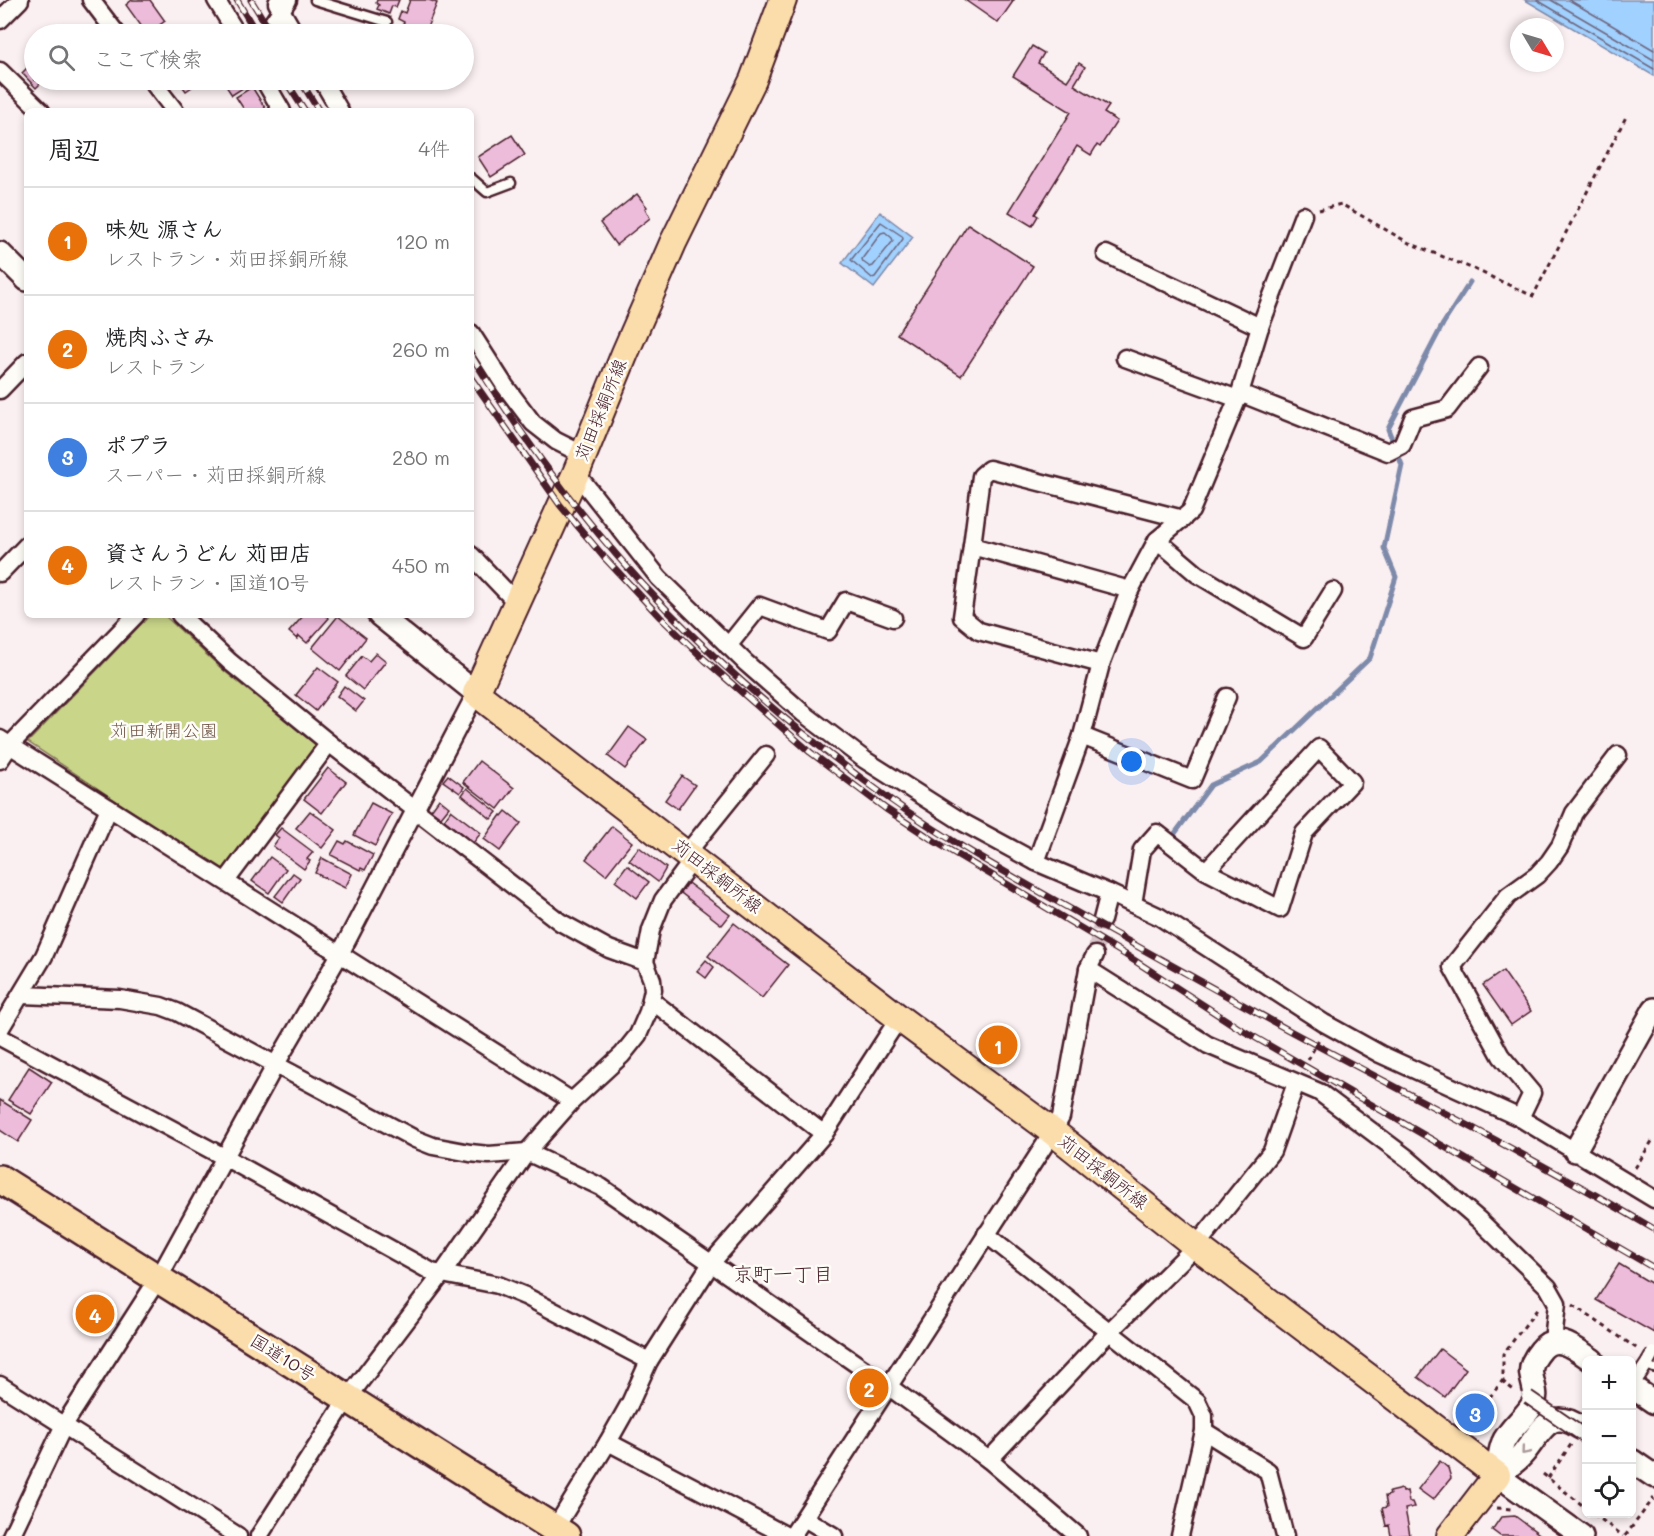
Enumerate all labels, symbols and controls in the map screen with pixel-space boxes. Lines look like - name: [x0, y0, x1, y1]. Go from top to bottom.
- north arrow: [1510, 18, 1564, 72]
- search box: [24, 24, 474, 90]
- icon: search: [45, 41, 78, 74]
- text: ここで検索: [93, 44, 203, 73]
- text: 周辺: [48, 132, 100, 166]
- text: 4件: [418, 135, 450, 161]
- text: 味処 源さん: [105, 214, 223, 243]
- text: 1: [63, 228, 72, 254]
- text: 120 m: [395, 228, 450, 254]
- text: レストラン · 苅田採銅所線: [105, 245, 348, 271]
- text: 焼肉ふさみ: [105, 322, 215, 351]
- text: 2: [62, 336, 73, 362]
- text: 260 m: [392, 336, 450, 362]
- text: レストラン: [105, 353, 207, 379]
- street label: 苅田採銅所線: [569, 355, 631, 464]
- text: ポプラ: [105, 430, 171, 459]
- text: 3: [62, 444, 74, 470]
- text: 280 m: [392, 444, 450, 470]
- text: スーパー · 苅田採銅所線: [105, 461, 326, 487]
- text: 資さんうどん 苅田店: [105, 538, 312, 567]
- text: 4: [61, 552, 74, 578]
- text: 450 m: [392, 552, 450, 578]
- text: レストラン · 国道10号: [105, 569, 309, 595]
- park label: 苅田新開公園: [110, 718, 218, 742]
- your location: [1117, 747, 1146, 776]
- street label: 苅田採銅所線: [668, 833, 768, 918]
- pin: 1: [978, 1022, 1018, 1068]
- street label: 苅田採銅所線: [1054, 1129, 1154, 1214]
- district label: 京町一丁目: [733, 1260, 833, 1286]
- pin: 4: [76, 1292, 115, 1336]
- street label: 国道10号: [246, 1328, 321, 1387]
- map controls: [1582, 1356, 1636, 1518]
- button: +: [1582, 1356, 1636, 1410]
- pin: 2: [850, 1366, 888, 1410]
- pin: 3: [1456, 1390, 1494, 1436]
- button: −: [1582, 1410, 1636, 1464]
- one-way arrow: [1522, 1444, 1533, 1455]
- button: locate: [1582, 1464, 1636, 1518]

